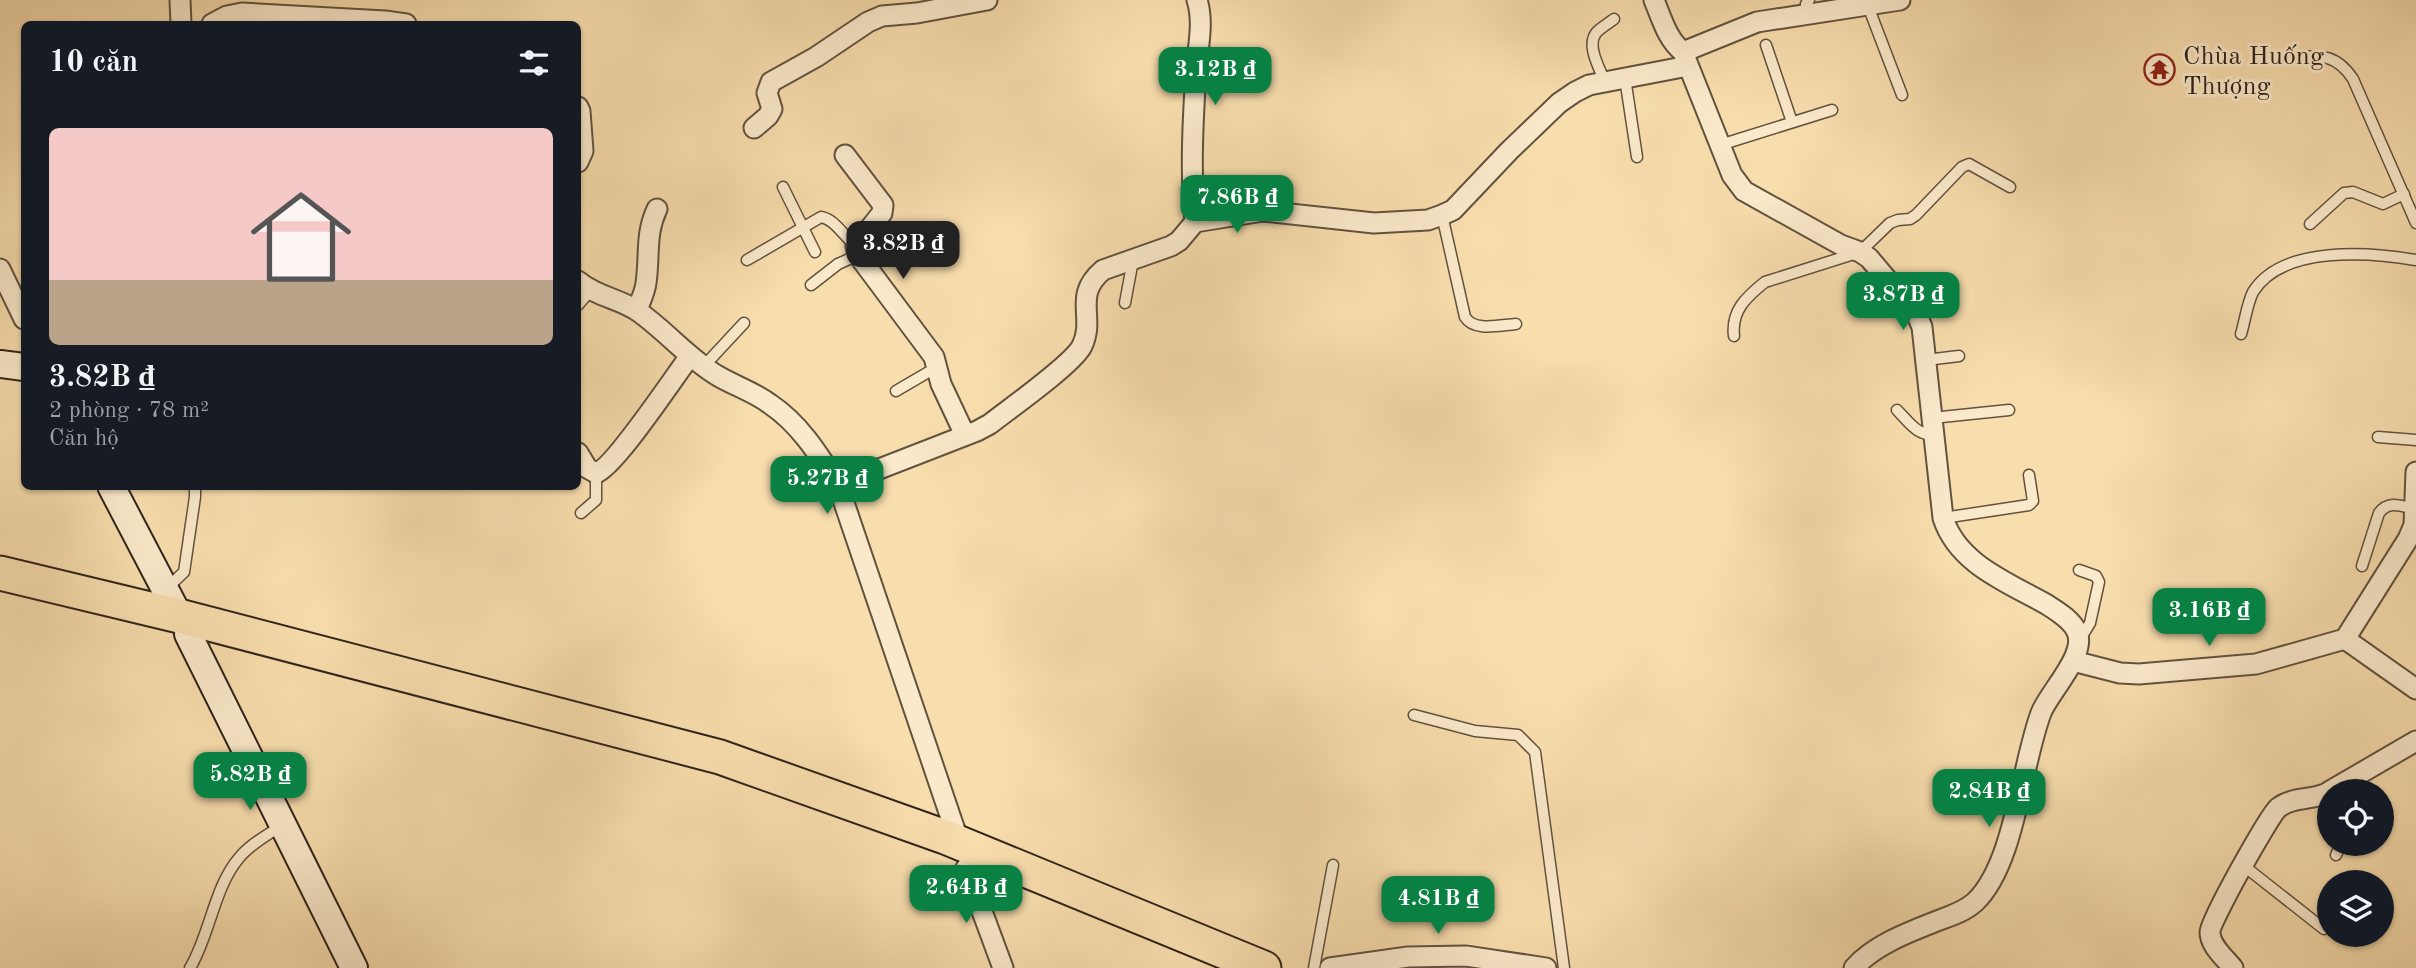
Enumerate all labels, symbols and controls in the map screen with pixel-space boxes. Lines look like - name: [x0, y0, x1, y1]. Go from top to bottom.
- icon: filters: [515, 44, 553, 82]
- place label: Chùa Huống Thượng: [2183, 44, 2324, 100]
- text: 10 căn: [49, 48, 138, 78]
- pin: 3.12B ₫: [1150, 48, 1280, 107]
- temple icon: Chùa Huống Thượng: [2143, 53, 2177, 87]
- text: 3.12B ₫: [1174, 58, 1256, 81]
- icon: home: [238, 174, 364, 300]
- pin: 7.86B ₫: [1172, 176, 1302, 235]
- text: 7.86B ₫: [1196, 186, 1278, 209]
- pin: 3.82B ₫: [838, 222, 968, 281]
- text: 3.82B ₫: [862, 232, 944, 255]
- pin: 3.87B ₫: [1838, 272, 1968, 332]
- text: 3.87B ₫: [1862, 283, 1944, 306]
- text: 3.82B ₫: [49, 363, 155, 393]
- text: 2 phòng · 78 m²: [49, 399, 209, 422]
- text: Căn hộ: [49, 427, 119, 450]
- pin: 5.27B ₫: [762, 456, 892, 516]
- text: 5.27B ₫: [786, 467, 868, 490]
- pin: 3.16B ₫: [2144, 588, 2274, 648]
- text: 3.16B ₫: [2168, 599, 2250, 622]
- pin: 5.82B ₫: [185, 752, 315, 812]
- text: 5.82B ₫: [209, 763, 291, 786]
- pin: 2.84B ₫: [1924, 770, 2054, 829]
- map controls: [2317, 779, 2394, 947]
- button: locate: [2317, 779, 2394, 856]
- text: 2.84B ₫: [1948, 780, 2030, 803]
- pin: 2.64B ₫: [901, 866, 1031, 925]
- button: layers: [2317, 870, 2394, 947]
- text: 2.64B ₫: [925, 876, 1007, 899]
- pin: 4.81B ₫: [1373, 876, 1503, 936]
- text: 4.81B ₫: [1397, 887, 1479, 910]

